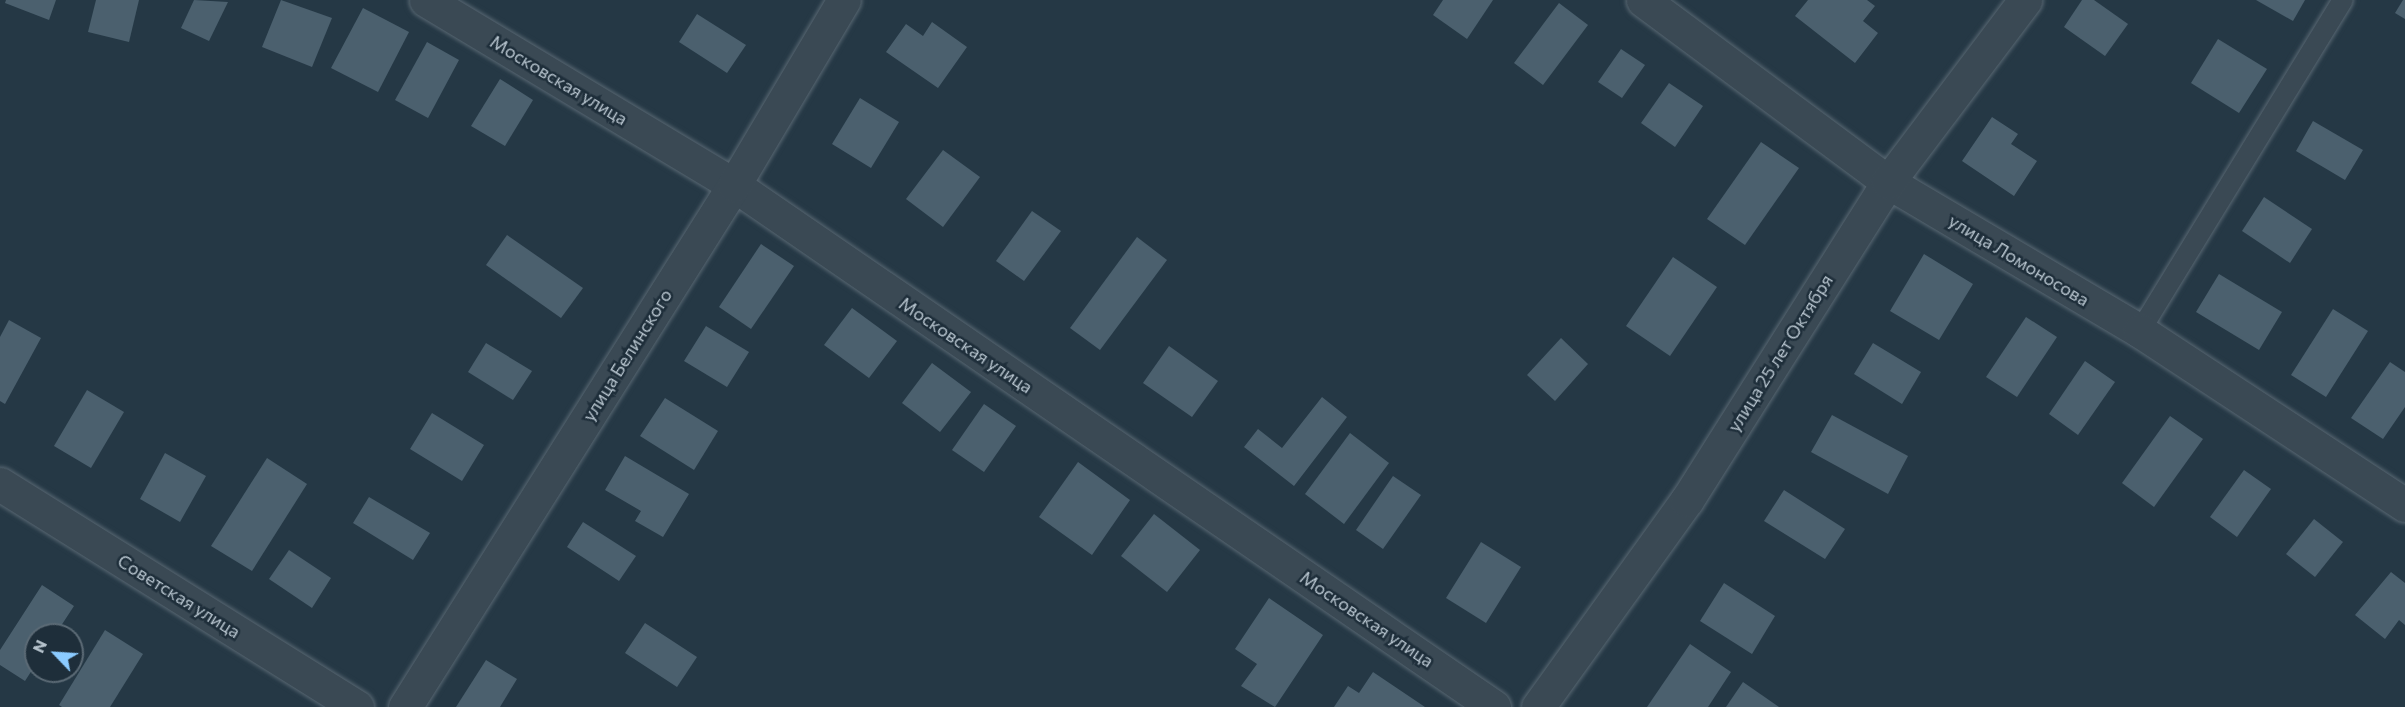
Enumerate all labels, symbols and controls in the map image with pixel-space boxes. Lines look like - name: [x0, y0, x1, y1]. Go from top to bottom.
- street label: Московская улица: [486, 30, 632, 130]
- street label: улица Ломоносова: [1945, 210, 2093, 310]
- street label: улица 25 лет Октября: [1723, 270, 1837, 436]
- street label: улица Белинского: [578, 285, 676, 425]
- street label: Московская улица: [895, 292, 1037, 398]
- street label: Советская улица: [114, 550, 244, 642]
- street label: Московская улица: [1296, 566, 1438, 672]
- north arrow: [24, 623, 84, 683]
- text: N: [28, 637, 50, 655]

